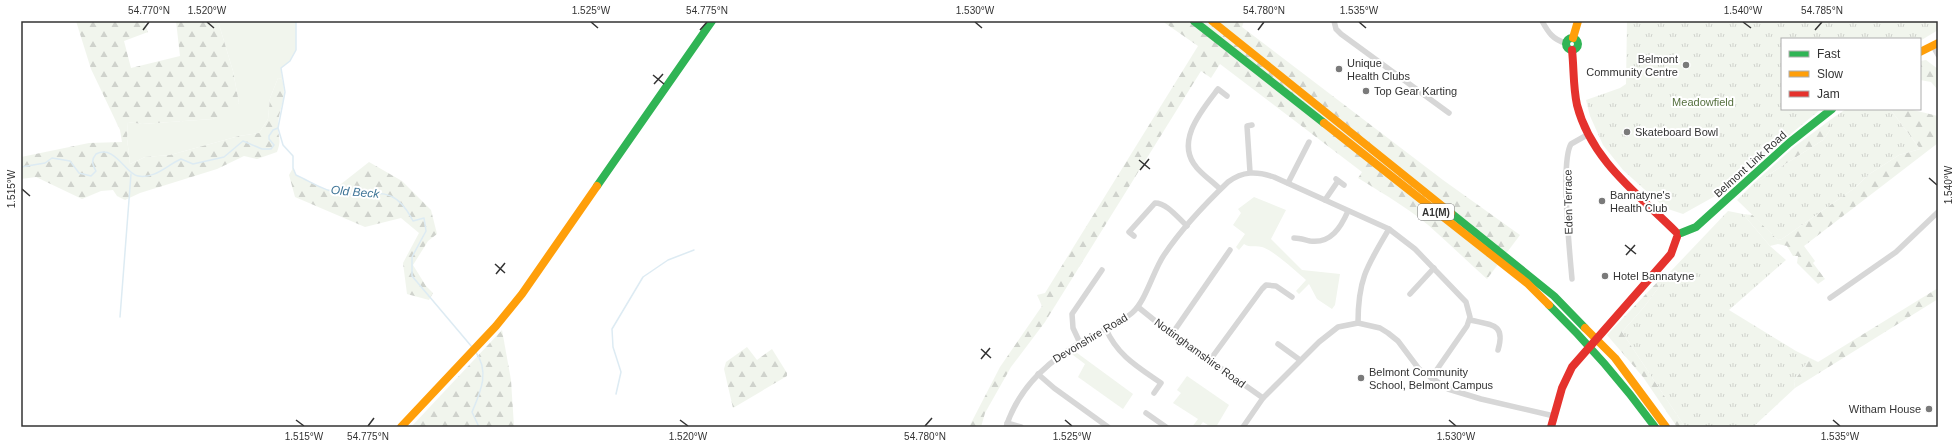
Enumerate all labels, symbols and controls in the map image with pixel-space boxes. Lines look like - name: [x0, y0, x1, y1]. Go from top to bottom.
- text: 54.770°N: [128, 5, 170, 16]
- text: 1.520°W: [188, 5, 227, 16]
- text: 1.525°W: [572, 5, 611, 16]
- text: 54.775°N: [686, 5, 728, 16]
- text: 1.530°W: [956, 5, 995, 16]
- text: 54.780°N: [1243, 5, 1285, 16]
- text: 1.535°W: [1340, 5, 1379, 16]
- text: 1.540°W: [1724, 5, 1763, 16]
- text: 54.785°N: [1801, 5, 1843, 16]
- legend: [1781, 38, 1921, 110]
- text: Fast: [1817, 47, 1841, 61]
- place label: Belmont Community Centre: [1586, 53, 1678, 78]
- place label: Unique Health Clubs: [1347, 57, 1410, 82]
- marker: Belmont Community Centre: [1681, 60, 1691, 70]
- marker: Unique Health Clubs: [1334, 64, 1344, 74]
- text: Slow: [1817, 67, 1843, 81]
- place label: Top Gear Karting: [1374, 85, 1457, 97]
- marker: Top Gear Karting: [1361, 86, 1371, 96]
- text: Jam: [1817, 87, 1840, 101]
- park label: Meadowfield: [1672, 96, 1734, 108]
- place label: Skateboard Bowl: [1635, 126, 1718, 138]
- marker: Skateboard Bowl: [1622, 127, 1632, 137]
- street label: Belmont Link Road: [1711, 128, 1789, 200]
- text: 1.540°W: [1943, 165, 1954, 204]
- text: 1.515°W: [6, 169, 17, 208]
- street label: Eden Terrace: [1561, 169, 1575, 235]
- water label: Old Beck: [330, 183, 381, 201]
- place label: Bannatyne's Health Club: [1610, 189, 1671, 214]
- marker: Bannatyne's Health Club: [1597, 196, 1607, 206]
- road number: A1(M): [1418, 204, 1454, 220]
- place label: Hotel Bannatyne: [1613, 270, 1694, 282]
- marker: Hotel Bannatyne: [1600, 271, 1610, 281]
- street label: Devonshire Road: [1050, 311, 1130, 365]
- street label: Nottinghamshire Road: [1152, 316, 1248, 390]
- place label: Belmont Community School, Belmont Campus: [1369, 366, 1494, 391]
- marker: Belmont Community School, Belmont Campus: [1356, 373, 1366, 383]
- place label: Witham House: [1849, 403, 1921, 415]
- marker: Witham House: [1924, 404, 1934, 414]
- text: 1.515°W: [285, 431, 324, 442]
- text: 54.775°N: [347, 431, 389, 442]
- text: 1.520°W: [669, 431, 708, 442]
- text: 54.780°N: [904, 431, 946, 442]
- text: 1.525°W: [1053, 431, 1092, 442]
- text: 1.530°W: [1437, 431, 1476, 442]
- text: 1.535°W: [1821, 431, 1860, 442]

